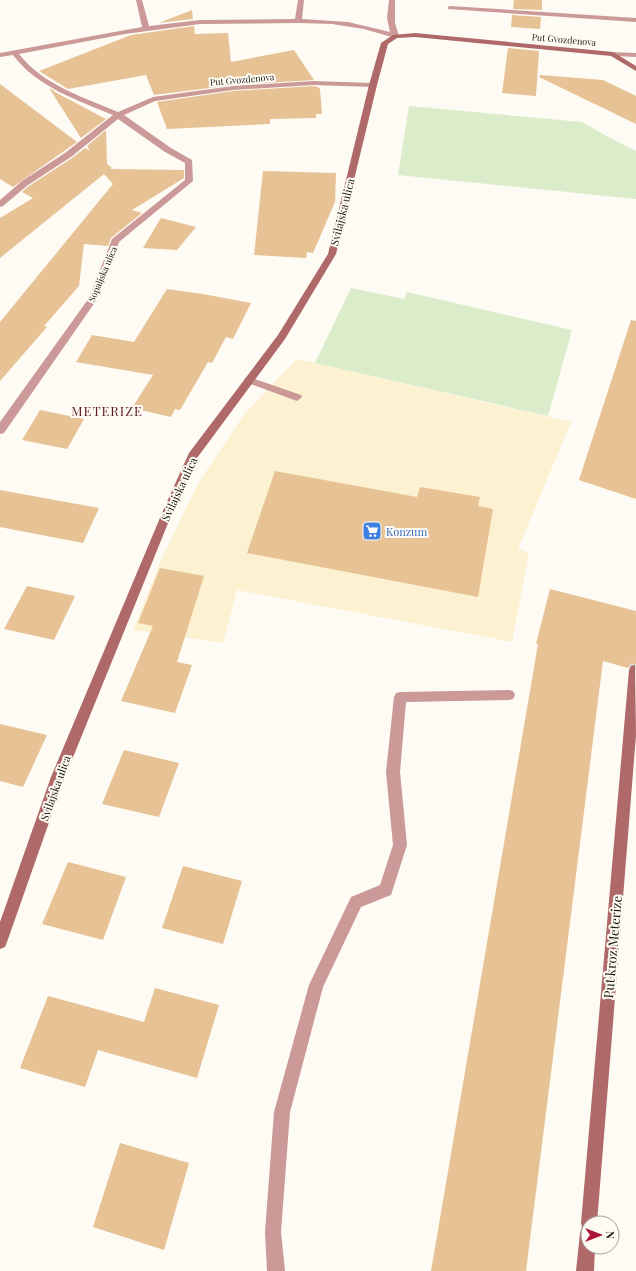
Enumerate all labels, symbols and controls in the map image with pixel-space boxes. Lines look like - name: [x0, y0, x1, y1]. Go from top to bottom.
- street label: Put Gvozdenova: [531, 30, 597, 48]
- street label: Put Gvozdenova: [209, 70, 275, 88]
- street label: Svilajska ulica: [326, 176, 358, 247]
- street label: Sopaljska ulica: [85, 244, 119, 304]
- district label: METERIZE: [71, 402, 143, 419]
- street label: Svilajska ulica: [158, 454, 201, 523]
- supermarket icon: Konzum: [361, 520, 383, 542]
- place label: Konzum: [386, 524, 427, 539]
- street label: Svilajska ulica: [36, 753, 74, 823]
- street label: Put kroz Meterize: [599, 895, 625, 999]
- north arrow: [580, 1215, 620, 1255]
- text: N: [603, 1231, 618, 1239]

